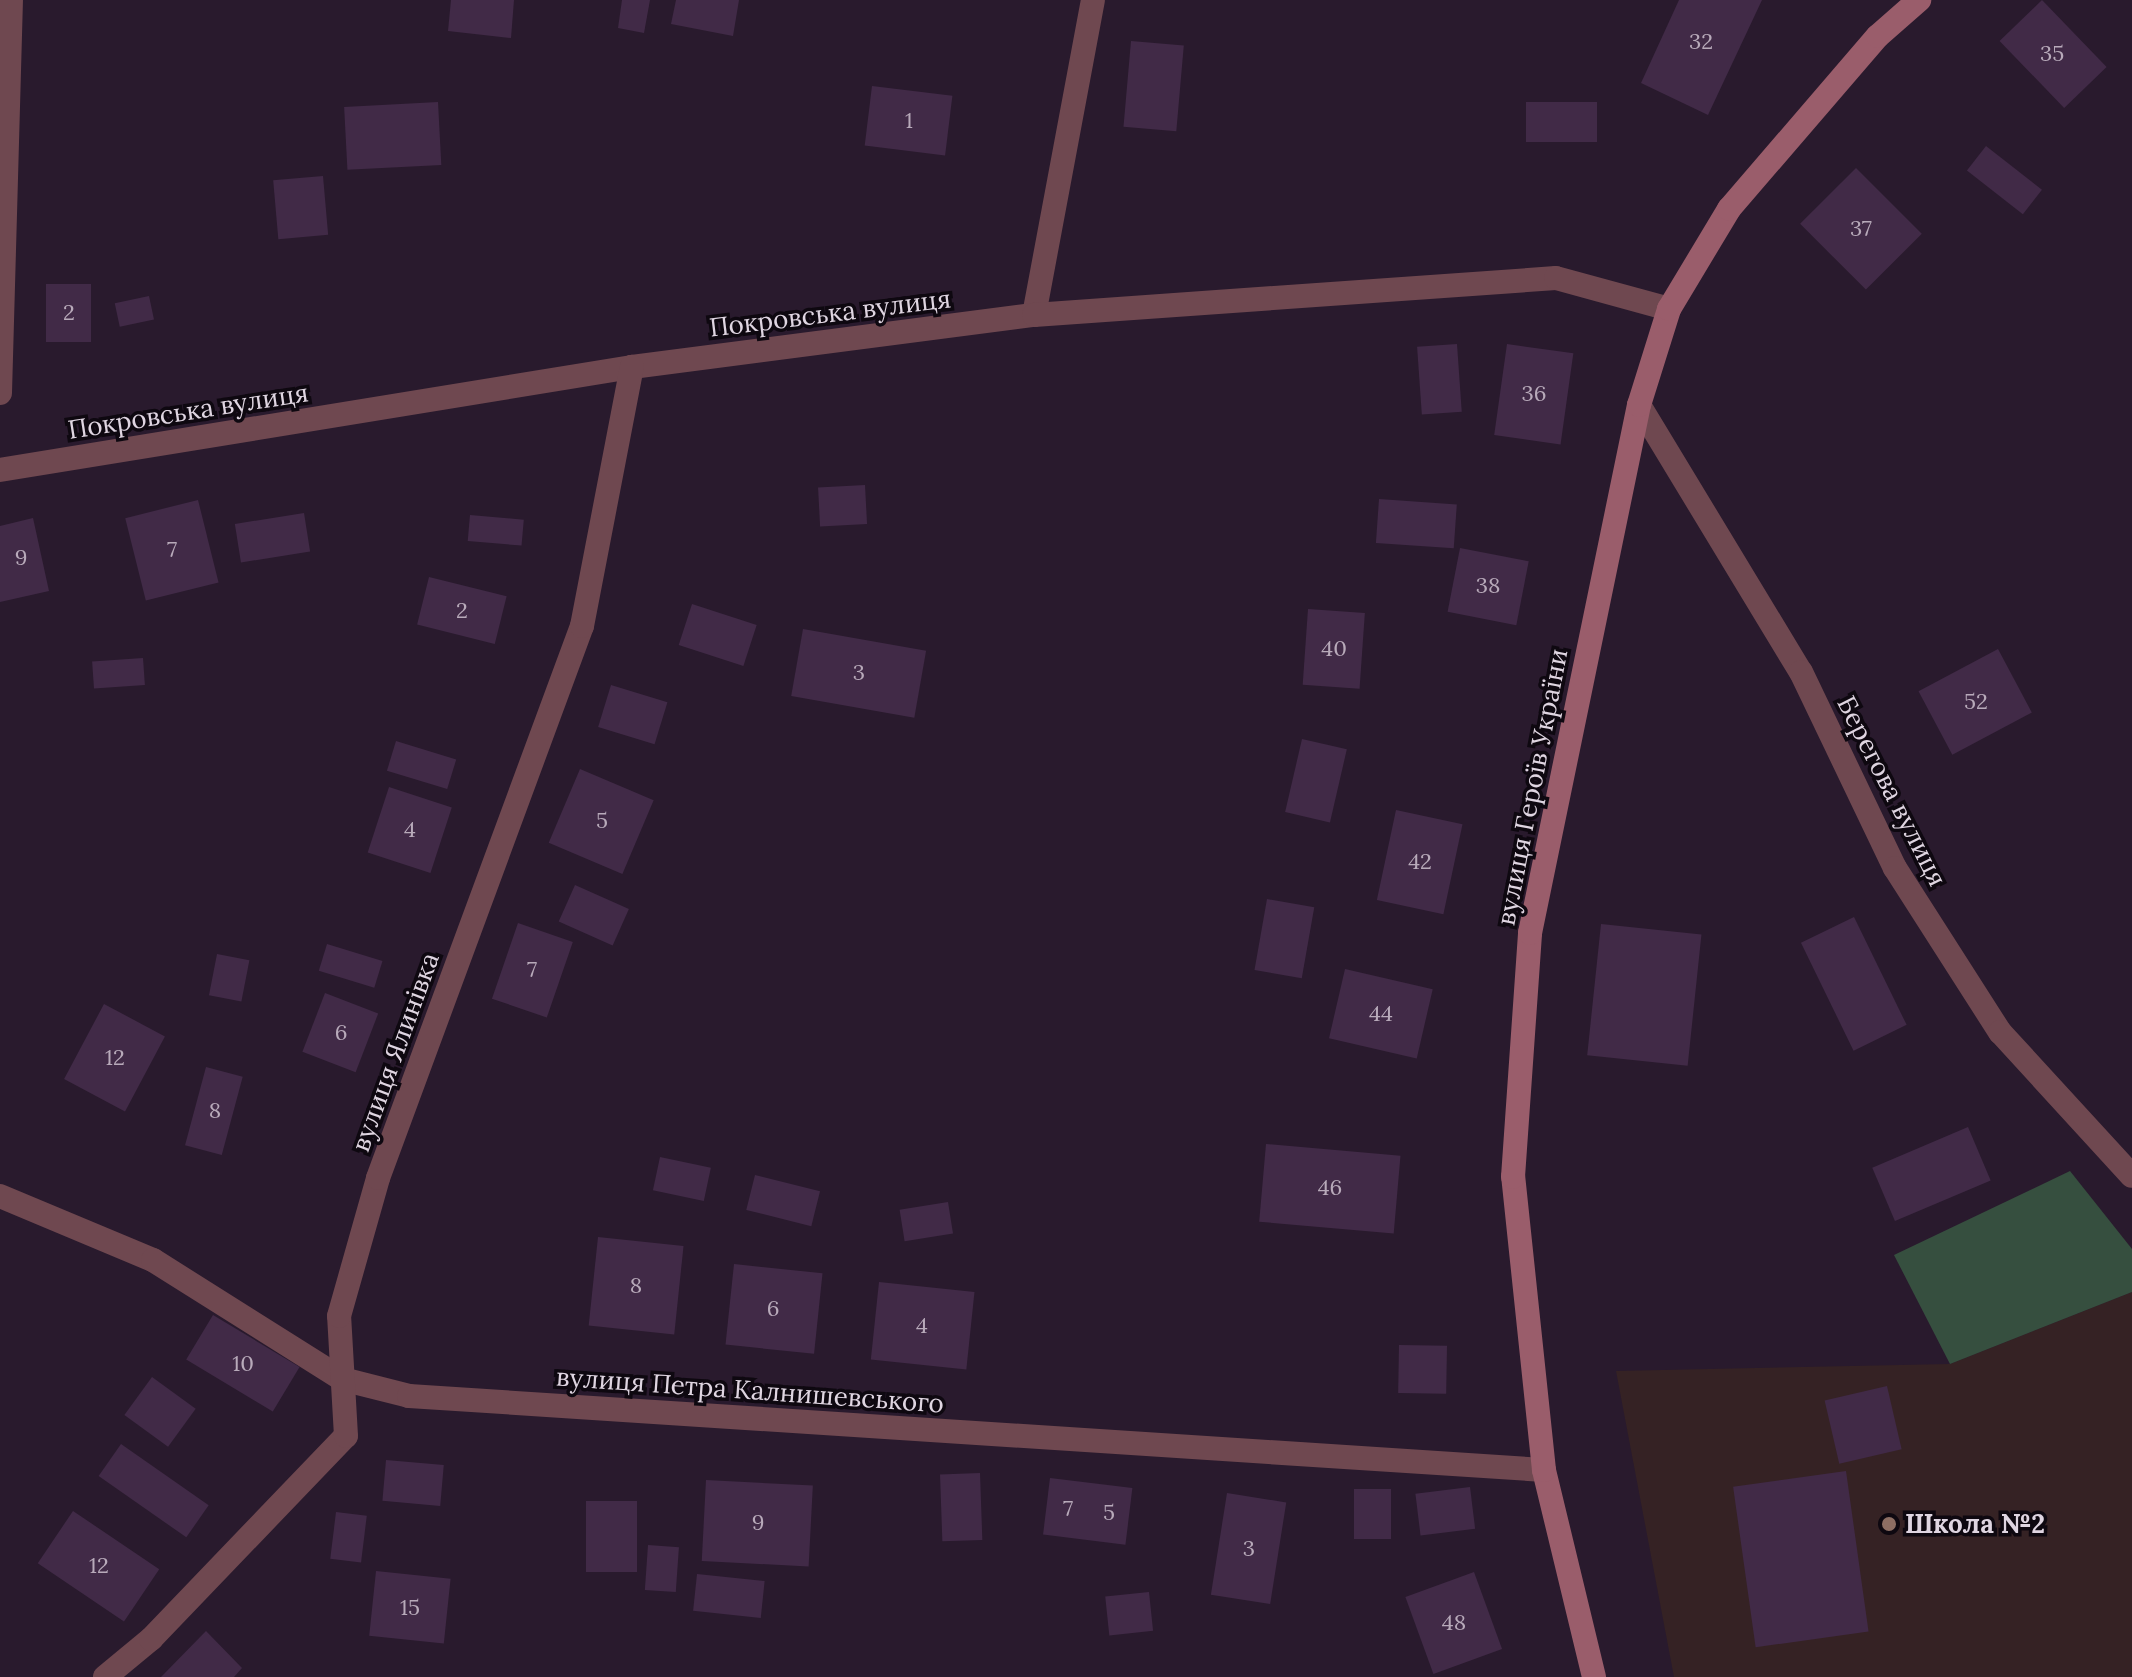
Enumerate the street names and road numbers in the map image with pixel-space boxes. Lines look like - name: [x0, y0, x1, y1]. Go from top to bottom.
- street label: Покровська вулиця: [708, 283, 952, 343]
- street label: Покровська вулиця: [66, 377, 310, 445]
- street label: вулиця Героїв України: [1490, 646, 1574, 928]
- street label: Берегова вулиця: [1831, 691, 1953, 891]
- street label: вулиця Ялинівка: [345, 948, 445, 1156]
- street label: вулиця Петра Калнишевського: [555, 1361, 945, 1419]

